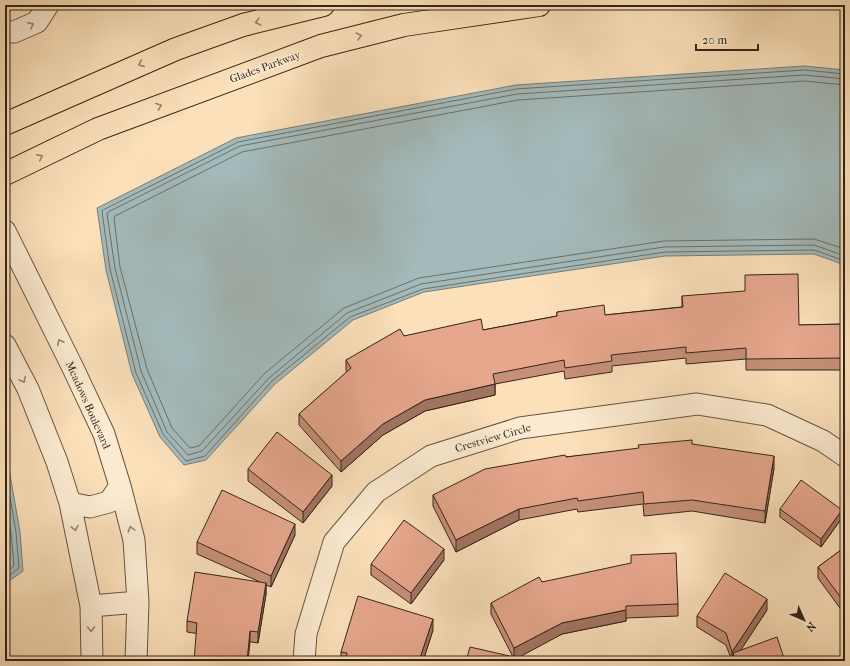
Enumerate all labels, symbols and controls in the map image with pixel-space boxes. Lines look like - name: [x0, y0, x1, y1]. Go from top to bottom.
- one-way arrow: [255, 17, 262, 26]
- one-way arrow: [26, 22, 34, 29]
- scale bar: [696, 26, 758, 52]
- one-way arrow: [355, 32, 362, 41]
- text: 20 m: [702, 33, 727, 47]
- street label: Glades Parkway: [228, 48, 303, 86]
- one-way arrow: [137, 60, 144, 68]
- one-way arrow: [156, 103, 163, 111]
- one-way arrow: [36, 154, 43, 162]
- one-way arrow: [57, 339, 65, 347]
- street label: Meadows Boulevard: [63, 359, 114, 452]
- one-way arrow: [18, 375, 26, 383]
- street label: Crestview Circle: [454, 421, 533, 455]
- one-way arrow: [70, 525, 79, 531]
- one-way arrow: [127, 525, 136, 532]
- north arrow: [784, 600, 824, 640]
- text: N: [803, 619, 818, 635]
- one-way arrow: [87, 626, 95, 632]

